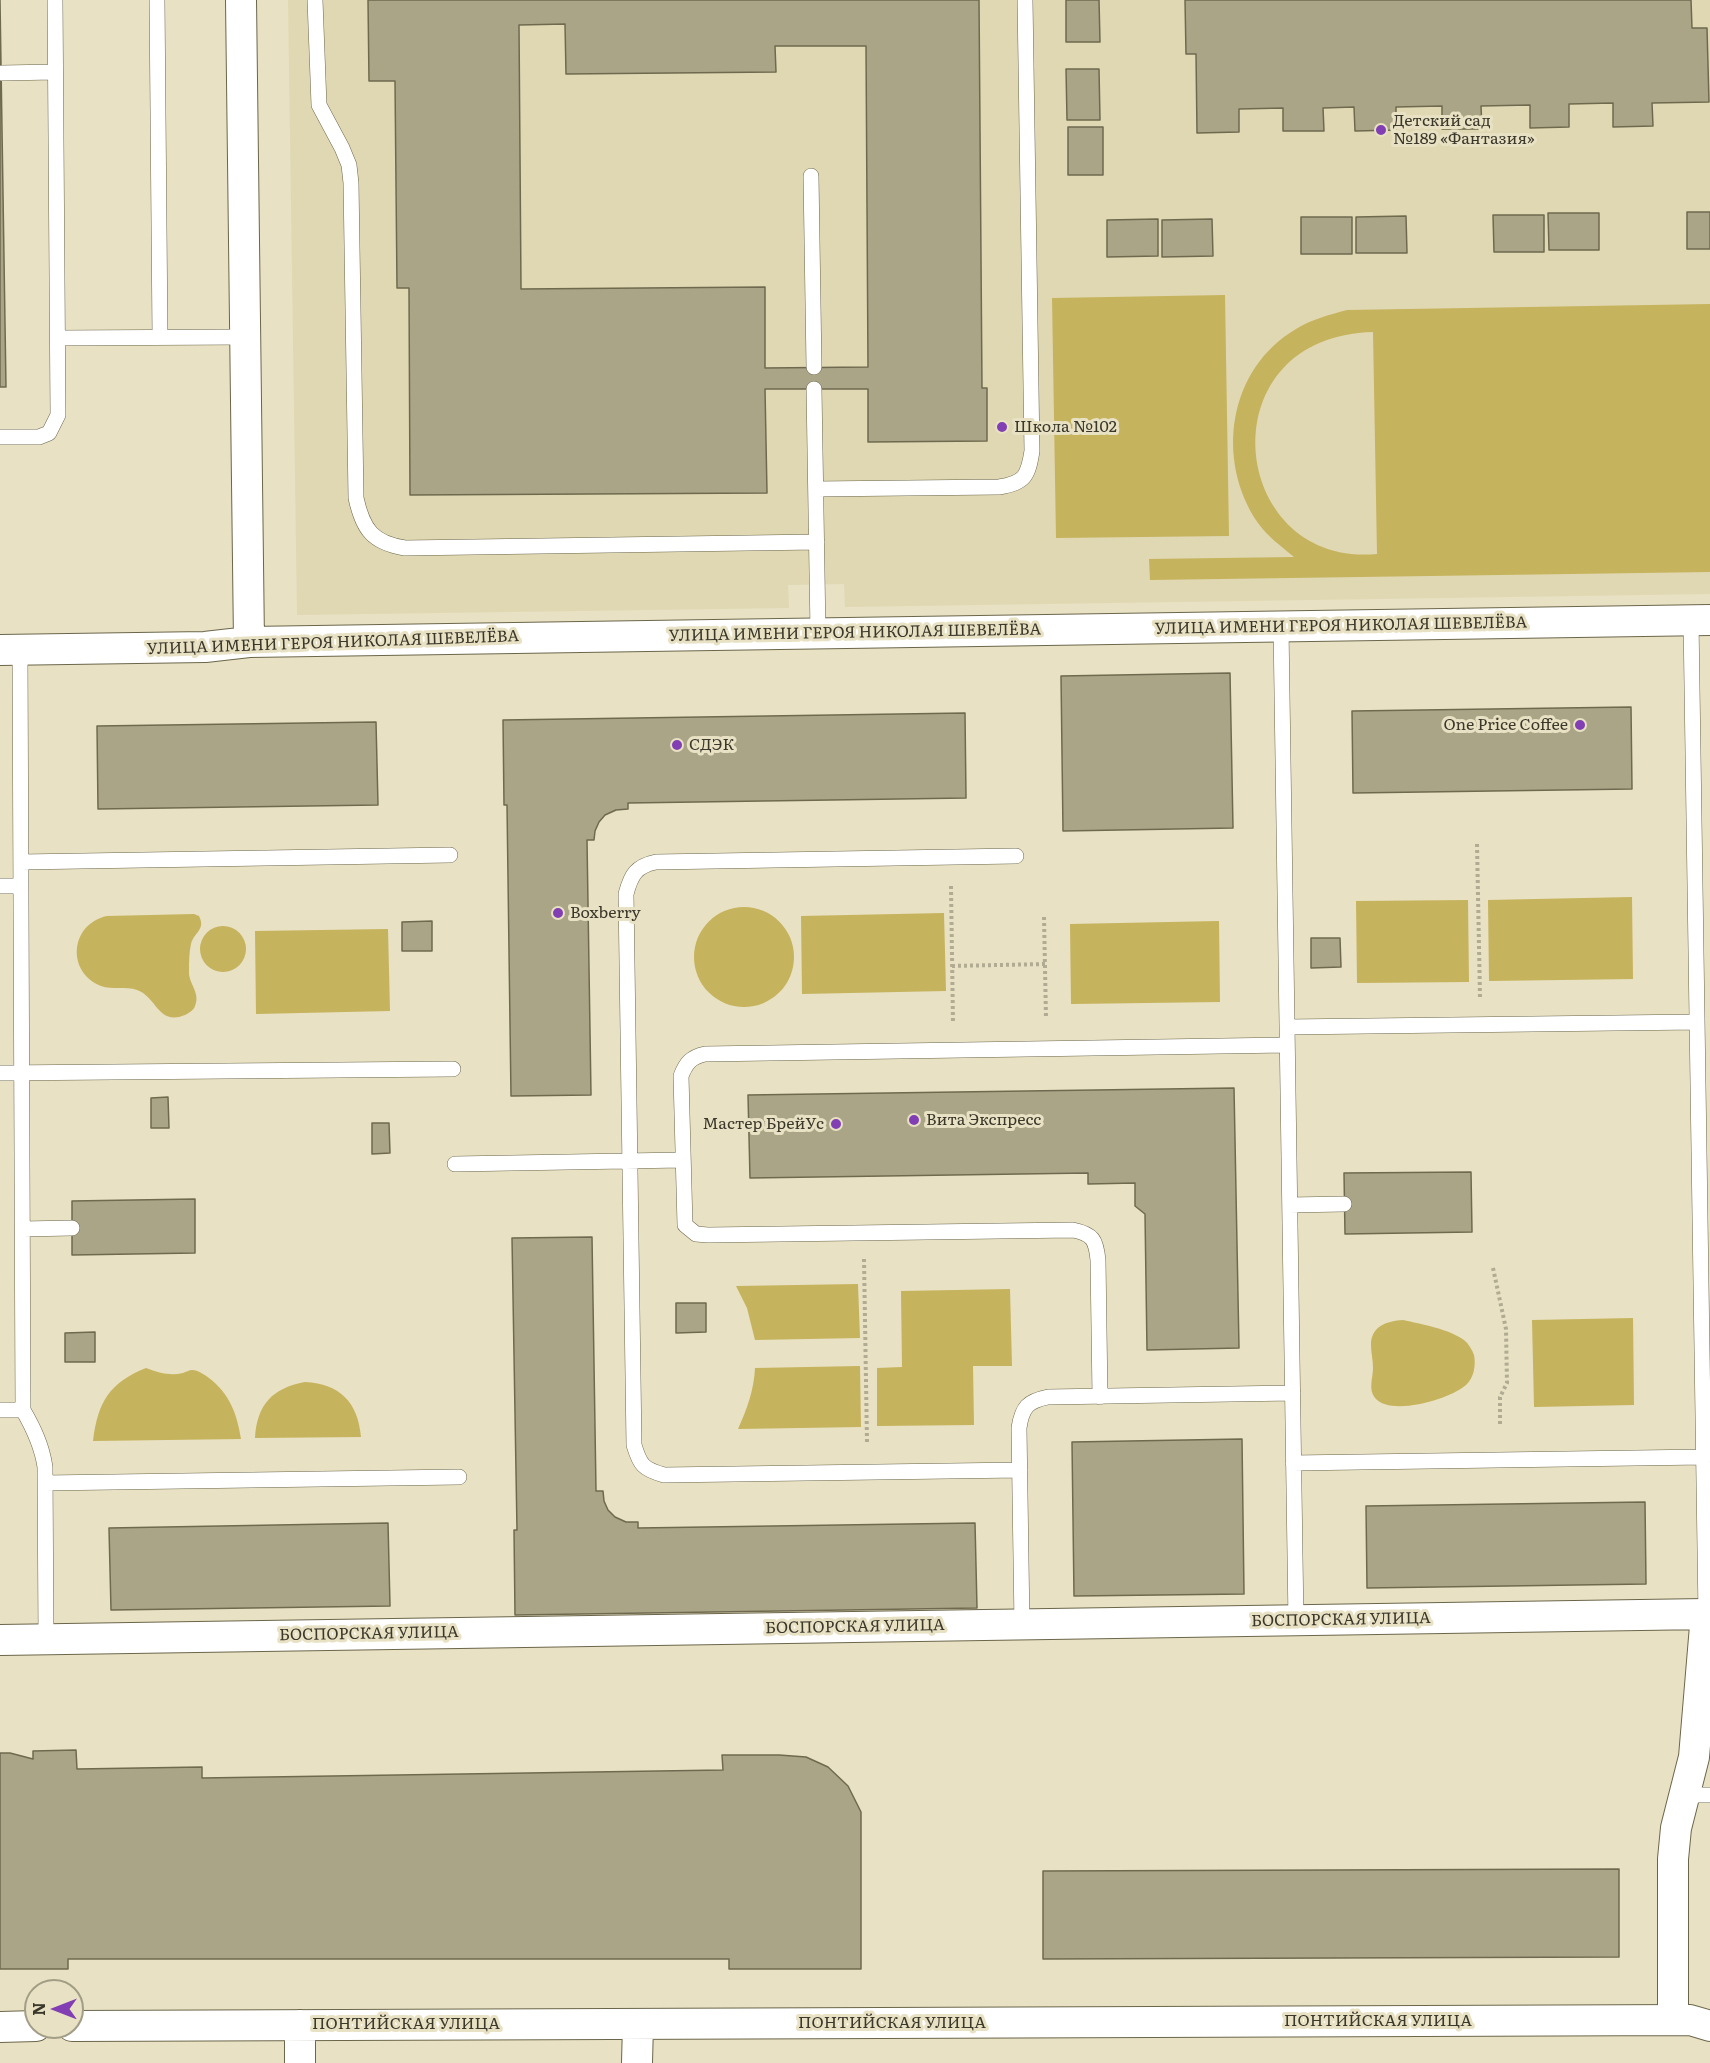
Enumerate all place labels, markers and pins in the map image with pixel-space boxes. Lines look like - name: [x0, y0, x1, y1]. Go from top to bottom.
- place label: Детский сад №189 «Фантазия»: [1393, 111, 1535, 149]
- marker: Детский сад №189 «Фантазия»: [1374, 123, 1388, 137]
- place label: Школа №102: [1014, 417, 1117, 437]
- marker: Школа №102: [995, 420, 1009, 434]
- place label: One Price Coffee: [1443, 715, 1568, 735]
- marker: One Price Coffee: [1573, 718, 1587, 732]
- place label: СДЭК: [689, 735, 734, 755]
- marker: СДЭК: [670, 738, 684, 752]
- place label: Boxberry: [570, 903, 641, 923]
- marker: Boxberry: [551, 906, 565, 920]
- place label: Вита Экспресс: [926, 1110, 1041, 1130]
- marker: Вита Экспресс: [907, 1113, 921, 1127]
- place label: Мастер БрейУc: [702, 1114, 824, 1134]
- marker: Мастер БрейУc: [829, 1117, 843, 1131]

